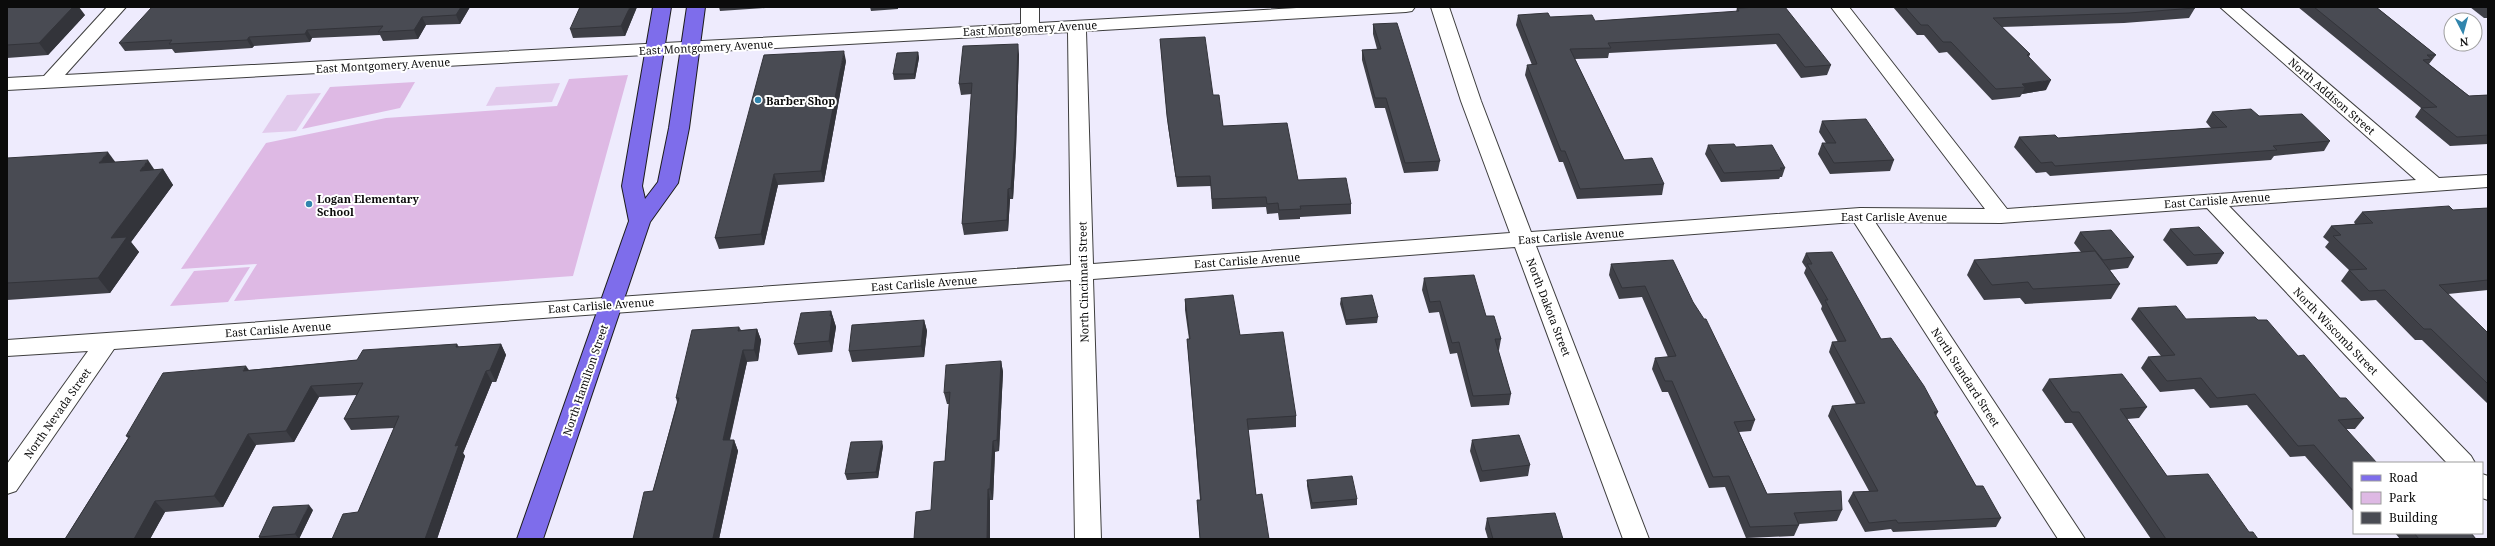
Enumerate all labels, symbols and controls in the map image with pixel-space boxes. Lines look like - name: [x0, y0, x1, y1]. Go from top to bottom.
- north arrow: [2443, 12, 2483, 52]
- street label: East Montgomery Avenue: [962, 17, 1098, 39]
- text: N: [2459, 35, 2469, 50]
- street label: East Montgomery Avenue: [638, 36, 774, 58]
- street label: East Montgomery Avenue: [315, 54, 451, 76]
- street label: North Addison Street: [2286, 54, 2379, 138]
- place label: Barber Shop: [766, 93, 835, 108]
- marker: Barber Shop: [753, 95, 763, 105]
- street label: East Carlisle Avenue: [2163, 189, 2271, 211]
- place label: Logan Elementary School: [317, 191, 420, 219]
- marker: Logan Elementary School: [304, 199, 314, 209]
- street label: East Carlisle Avenue: [1841, 209, 1947, 224]
- street label: North Cincinnati Street: [1074, 221, 1092, 343]
- street label: East Carlisle Avenue: [1517, 225, 1625, 247]
- street label: East Carlisle Avenue: [1193, 249, 1301, 271]
- street label: North Dakota Street: [1523, 256, 1575, 358]
- street label: East Carlisle Avenue: [870, 272, 978, 294]
- street label: North Wiscomb Street: [2290, 284, 2382, 378]
- street label: East Carlisle Avenue: [547, 294, 655, 316]
- street label: East Carlisle Avenue: [224, 318, 332, 340]
- street label: North Hamilton Street: [559, 322, 611, 438]
- street label: North Standard Street: [1928, 325, 2004, 430]
- street label: North Nevada Street: [20, 365, 94, 461]
- legend: [2353, 462, 2483, 534]
- text: Road: [2389, 469, 2419, 486]
- text: Park: [2389, 489, 2417, 506]
- text: Building: [2389, 509, 2438, 526]

